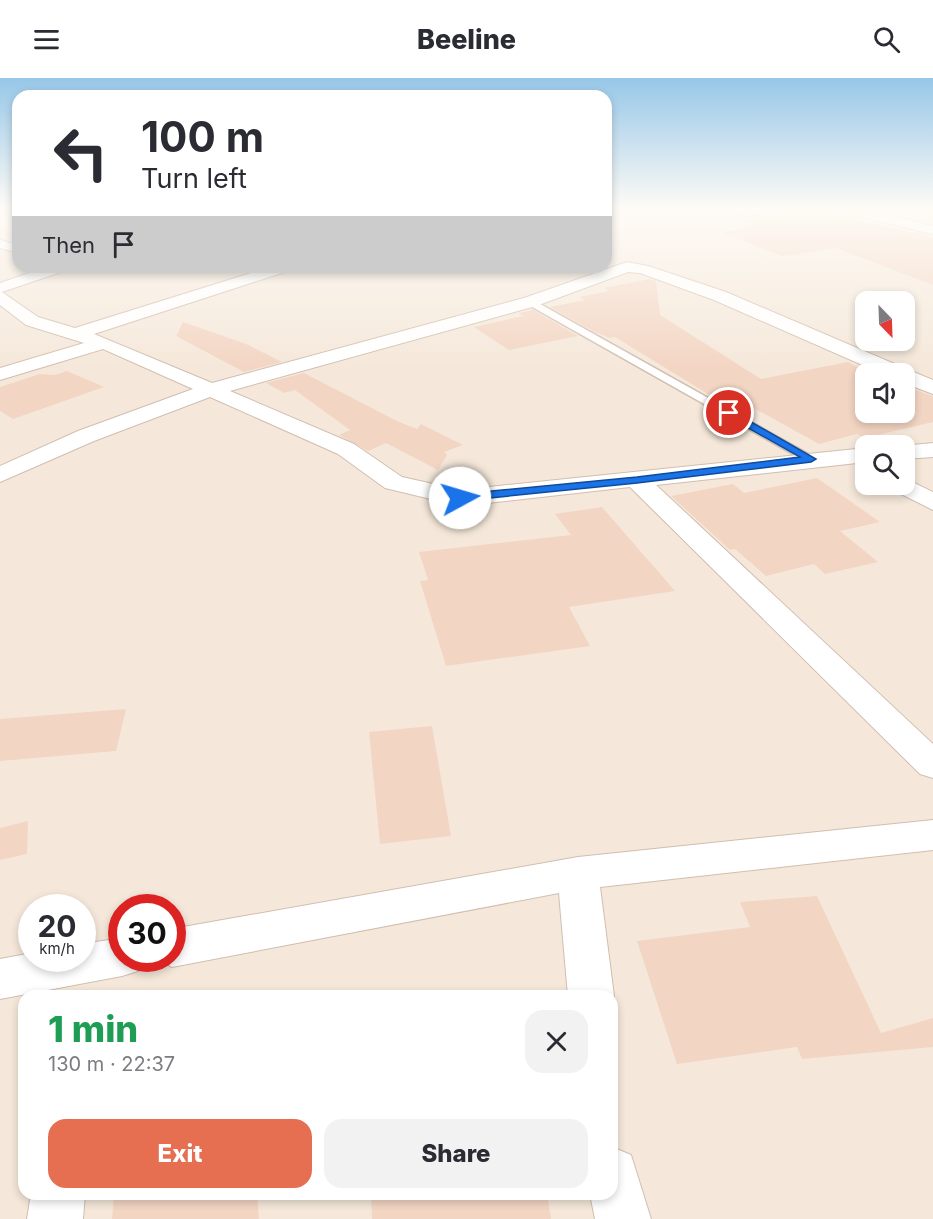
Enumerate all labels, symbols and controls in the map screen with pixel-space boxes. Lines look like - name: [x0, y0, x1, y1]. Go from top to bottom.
- icon: menu: [30, 23, 63, 56]
- text: Beeline: [417, 23, 516, 56]
- icon: search: [870, 23, 903, 56]
- text: 100 m: [141, 111, 264, 162]
- icon: left: [42, 114, 120, 192]
- text: Turn left: [141, 162, 247, 195]
- icon: arrive: [107, 228, 140, 261]
- text: Then: [42, 232, 95, 258]
- north arrow: [855, 291, 915, 351]
- map controls: [855, 291, 915, 495]
- button: sound: [855, 363, 915, 423]
- pin: [703, 387, 754, 438]
- icon: arrive: [712, 396, 745, 429]
- button: search: [855, 435, 915, 495]
- position arrow: [428, 466, 492, 530]
- speed limit sign: 30: [108, 894, 186, 972]
- text: 20: [37, 908, 77, 944]
- text: km/h: [39, 939, 75, 958]
- text: 1 min: [48, 1007, 138, 1051]
- button: close: [525, 1010, 588, 1073]
- text: 130 m · 22:37: [48, 1052, 175, 1076]
- button: Exit: [48, 1119, 312, 1188]
- button: Share: [324, 1119, 588, 1188]

